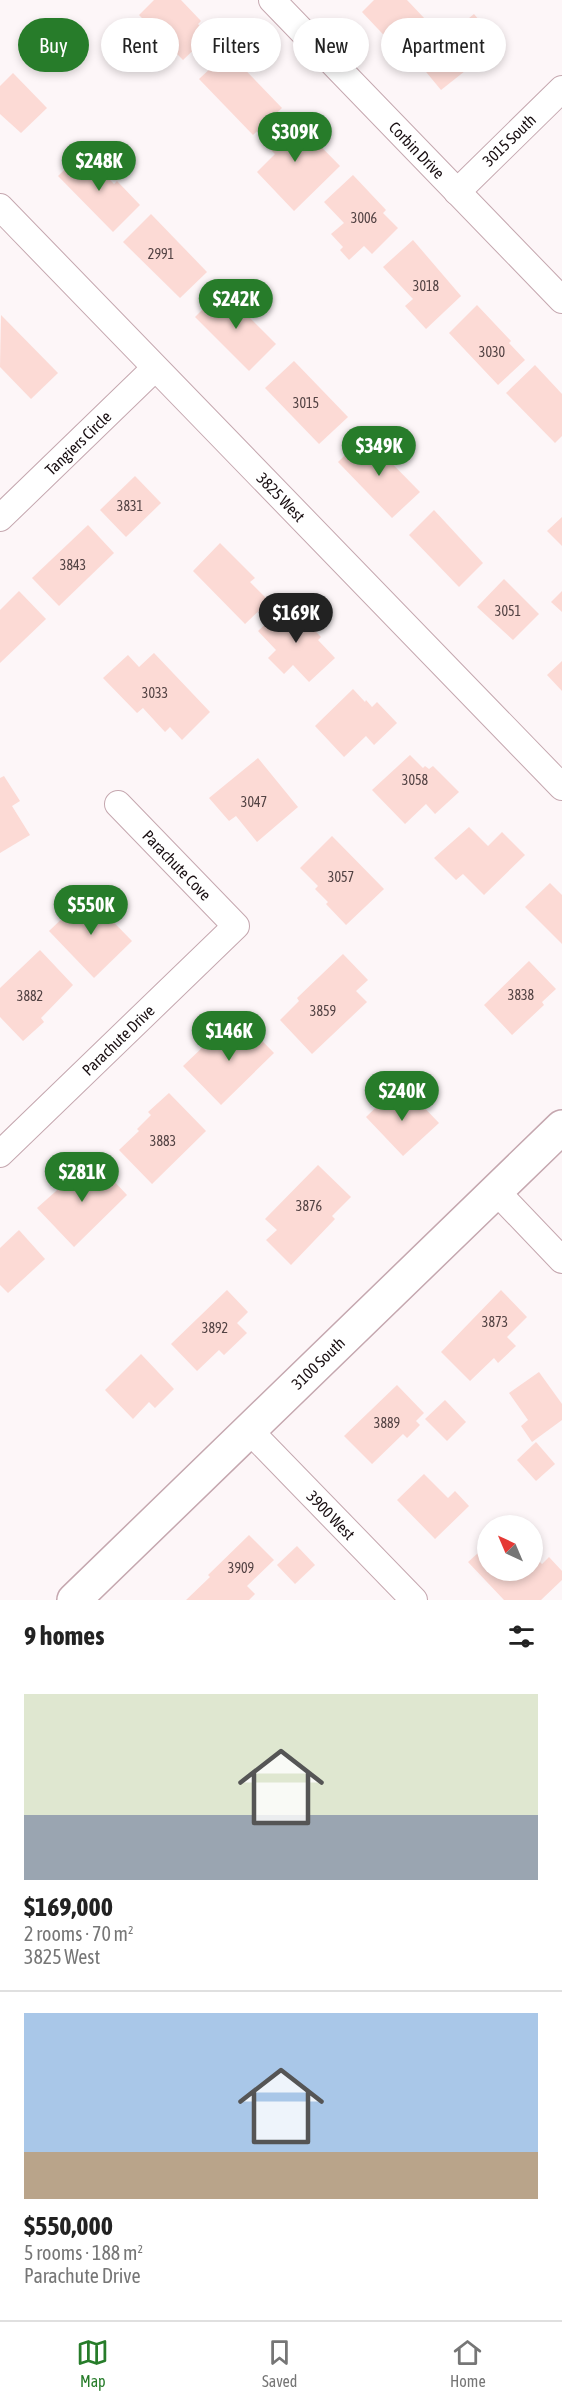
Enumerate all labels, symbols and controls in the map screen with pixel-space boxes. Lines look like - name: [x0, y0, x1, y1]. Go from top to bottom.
- chip: Buy: [18, 18, 89, 72]
- chip: Rent: [101, 18, 179, 72]
- chip: Filters: [191, 18, 281, 72]
- chip: New: [293, 18, 369, 72]
- chip: Apartment: [381, 18, 506, 72]
- street label: 3015 South: [479, 110, 539, 170]
- pin: $309K: [253, 112, 337, 163]
- street label: Corbin Drive: [386, 118, 448, 182]
- text: $309K: [272, 120, 318, 143]
- pin: $248K: [57, 141, 141, 192]
- text: $248K: [76, 149, 122, 172]
- house number: 3006: [351, 210, 378, 226]
- house number: 2991: [148, 246, 174, 262]
- house number: 3018: [413, 278, 440, 294]
- pin: $242K: [194, 279, 278, 330]
- text: $242K: [213, 287, 259, 310]
- house number: 3030: [479, 344, 506, 360]
- house number: 3015: [293, 395, 319, 411]
- street label: Tangiers Circle: [41, 407, 115, 479]
- pin: $349K: [337, 426, 421, 477]
- text: $349K: [356, 434, 402, 457]
- street label: 3825 West: [253, 469, 309, 525]
- house number: 3831: [117, 498, 143, 514]
- house number: 3843: [60, 557, 86, 573]
- pin: $169K: [254, 593, 338, 644]
- text: $169K: [273, 601, 319, 624]
- house number: 3051: [495, 603, 521, 619]
- house number: 3033: [142, 685, 168, 701]
- house number: 3058: [402, 772, 429, 788]
- house number: 3047: [241, 794, 267, 810]
- street label: Parachute Cove: [139, 826, 215, 904]
- house number: 3057: [328, 869, 354, 885]
- pin: $550K: [49, 885, 133, 936]
- text: $550K: [68, 893, 114, 916]
- house number: 3838: [508, 987, 535, 1003]
- house number: 3882: [17, 988, 43, 1004]
- street label: Parachute Drive: [78, 1001, 158, 1079]
- house number: 3859: [310, 1003, 336, 1019]
- pin: $146K: [187, 1011, 271, 1062]
- text: $146K: [206, 1019, 252, 1042]
- pin: $240K: [360, 1071, 444, 1122]
- text: $240K: [379, 1079, 425, 1102]
- house number: 3883: [150, 1133, 176, 1149]
- pin: $281K: [40, 1152, 124, 1203]
- text: $281K: [59, 1160, 105, 1183]
- house number: 3876: [296, 1198, 323, 1214]
- house number: 3873: [482, 1314, 508, 1330]
- house number: 3892: [202, 1320, 228, 1336]
- street label: 3100 South: [288, 1333, 348, 1393]
- house number: 3889: [374, 1415, 400, 1431]
- street label: 3900 West: [303, 1487, 359, 1543]
- north arrow: [477, 1515, 543, 1581]
- map controls: [477, 1515, 543, 1581]
- house number: 3909: [228, 1560, 254, 1576]
- icon: filters: [505, 1620, 538, 1653]
- text: 9 homes: [24, 1621, 104, 1651]
- icon: home: [227, 1733, 335, 1841]
- text: $169,000: [24, 1892, 113, 1922]
- text: 2 rooms · 70 m²: [24, 1922, 134, 1945]
- text: 3825 West: [24, 1945, 100, 1968]
- icon: home: [227, 2052, 335, 2160]
- text: $550,000: [24, 2211, 113, 2241]
- text: 5 rooms · 188 m²: [24, 2241, 143, 2264]
- text: Parachute Drive: [24, 2264, 140, 2287]
- tab: Map: [76, 2336, 109, 2390]
- tab: Saved: [262, 2336, 297, 2390]
- tab: Home: [450, 2336, 486, 2390]

